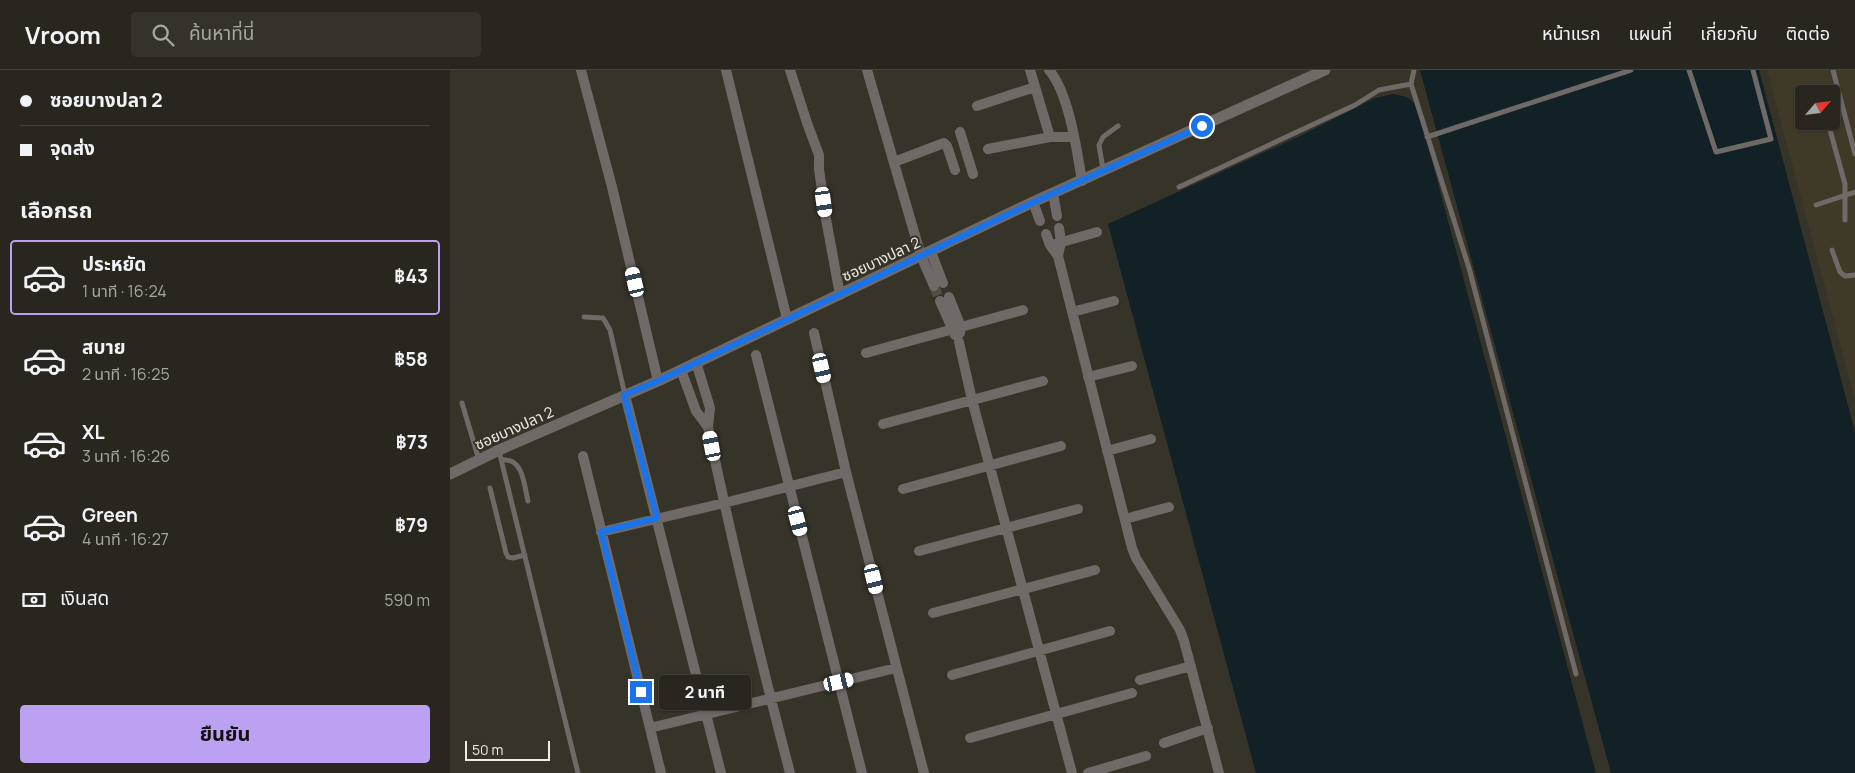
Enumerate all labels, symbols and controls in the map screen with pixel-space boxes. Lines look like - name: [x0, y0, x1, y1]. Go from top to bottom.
- search box: [131, 12, 481, 57]
- text: Vroom: [25, 18, 101, 51]
- text: ค้นหาที่นี่: [189, 20, 254, 46]
- icon: search: [149, 21, 177, 49]
- text: หน้าแรก: [1542, 21, 1600, 45]
- text: แผนที่: [1628, 21, 1672, 45]
- text: เกี่ยวกับ: [1700, 21, 1758, 45]
- text: ติดต่อ: [1786, 21, 1830, 45]
- north arrow: [1795, 85, 1840, 130]
- map controls: [1795, 85, 1840, 130]
- text: ซอยบางปลา 2: [50, 87, 163, 113]
- route start: [1191, 115, 1213, 137]
- text: จุดส่ง: [50, 135, 95, 161]
- car: [814, 186, 833, 218]
- text: เลือกรถ: [20, 195, 93, 225]
- street label: ซอยบางปลา 2: [838, 232, 924, 286]
- text: ประหยัด: [82, 251, 146, 277]
- icon: car: [22, 255, 67, 300]
- text: ฿43: [394, 263, 428, 289]
- car: [624, 266, 645, 298]
- text: 1 นาที · 16:24: [82, 280, 167, 302]
- text: สบาย: [82, 334, 126, 360]
- icon: car: [22, 338, 67, 383]
- text: ฿58: [394, 346, 428, 372]
- car: [811, 352, 832, 384]
- text: 2 นาที · 16:25: [82, 363, 170, 385]
- street label: ซอยบางปลา 2: [471, 401, 557, 455]
- text: XL: [82, 419, 105, 445]
- icon: car: [22, 421, 67, 466]
- text: ฿73: [396, 429, 428, 455]
- car: [701, 430, 722, 462]
- text: 3 นาที · 16:26: [82, 445, 170, 467]
- text: Green: [82, 502, 138, 528]
- icon: car: [22, 504, 67, 549]
- car: [786, 505, 809, 537]
- text: ฿79: [395, 512, 428, 538]
- text: 4 นาที · 16:27: [82, 528, 169, 550]
- car: [863, 563, 884, 595]
- text: เงินสด: [60, 585, 109, 611]
- icon: cash: [20, 586, 48, 614]
- text: 590 m: [384, 589, 430, 611]
- car: [822, 671, 855, 693]
- callout: 2 นาที: [658, 674, 751, 710]
- route end: [630, 681, 652, 703]
- text: 2 นาที: [685, 681, 725, 703]
- button: ยืนยัน: [20, 705, 430, 763]
- scale bar: [465, 738, 550, 761]
- text: 50 m: [472, 740, 503, 759]

